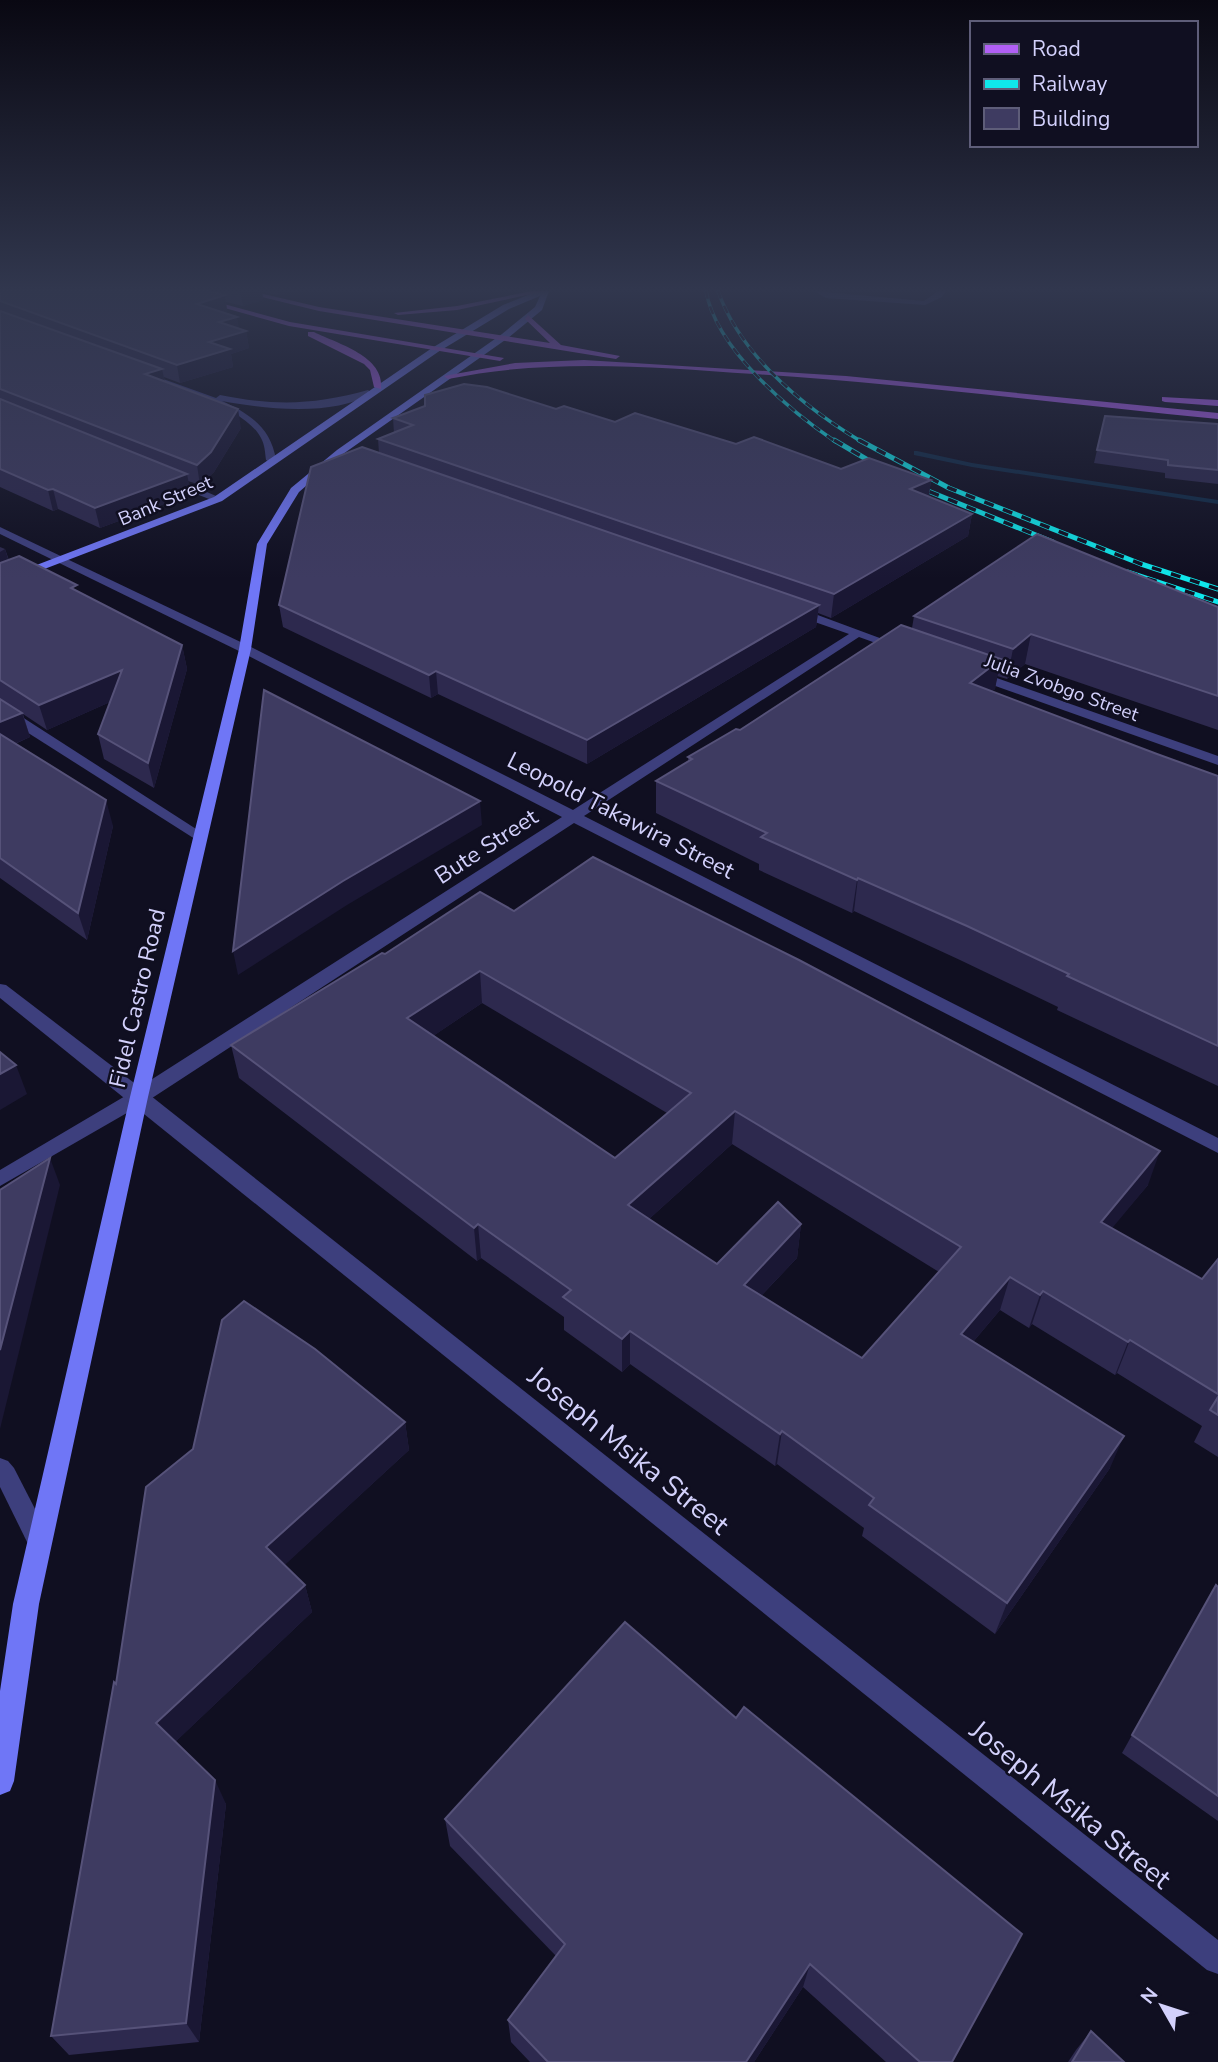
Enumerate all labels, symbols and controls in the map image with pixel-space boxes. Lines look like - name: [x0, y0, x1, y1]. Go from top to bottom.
- legend: [970, 21, 1197, 147]
- text: Road: [1032, 35, 1081, 63]
- text: Railway: [1032, 70, 1107, 98]
- text: Building: [1032, 105, 1110, 133]
- street label: Bank Street: [114, 469, 217, 532]
- street label: Julia Zvobgo Street: [980, 648, 1143, 728]
- street label: Leopold Takawira Street: [502, 745, 740, 887]
- street label: Bute Street: [429, 801, 545, 891]
- street label: Fidel Castro Road: [102, 906, 173, 1091]
- street label: Joseph Msika Street: [519, 1357, 737, 1544]
- street label: Joseph Msika Street: [961, 1711, 1179, 1898]
- north arrow: [1127, 1971, 1197, 2041]
- text: N: [1135, 1982, 1164, 2010]

